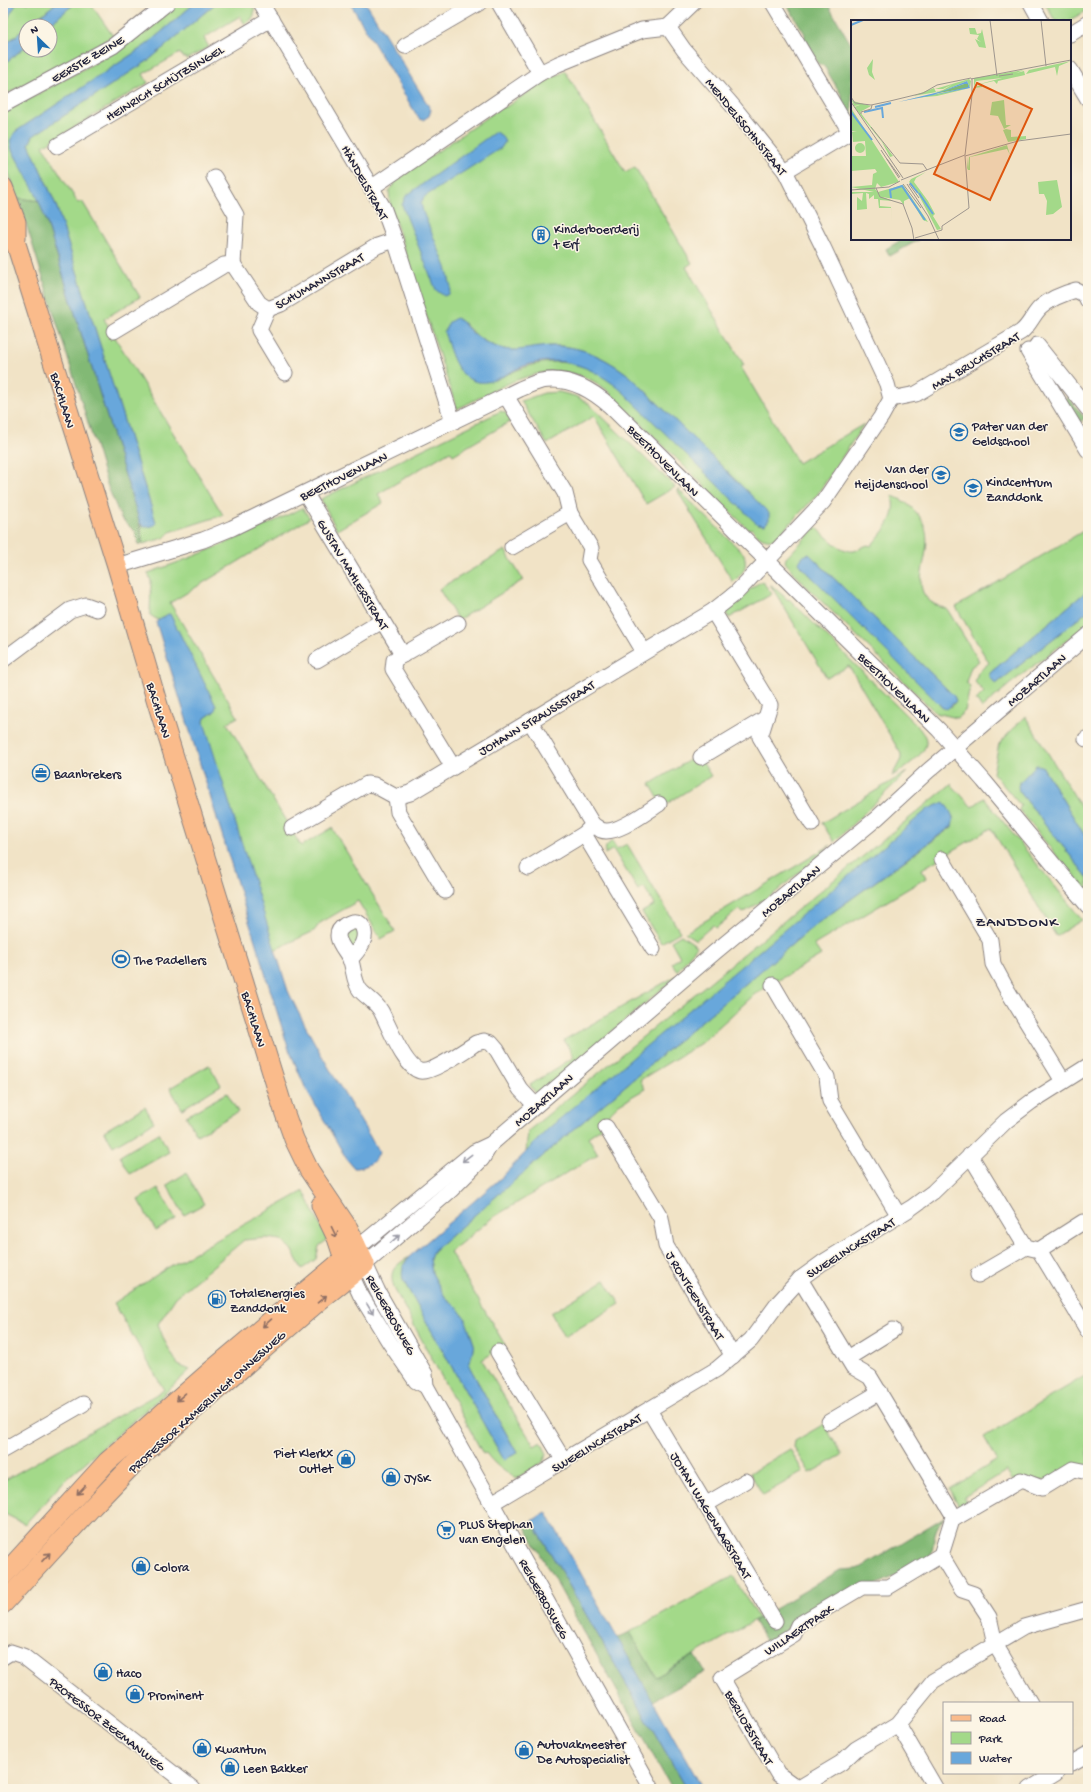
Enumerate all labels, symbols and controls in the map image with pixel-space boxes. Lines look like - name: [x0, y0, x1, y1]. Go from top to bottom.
- north arrow: [18, 18, 58, 58]
- inset map: [851, 20, 1071, 240]
- text: N: [29, 24, 40, 38]
- street label: EERSTE ZEINE: [49, 33, 128, 87]
- street label: HEINRICH SCHÜTZSINGEL: [104, 42, 228, 125]
- street label: MENDELSSOHNSTRAAT: [701, 76, 790, 180]
- street label: HÄNDELSTRAAT: [337, 143, 392, 224]
- place label: Kinderboerderij t Erf: [553, 223, 640, 253]
- building icon: Kinderboerderij t Erf: [531, 225, 551, 245]
- street label: SCHUMANNSTRAAT: [273, 250, 368, 314]
- street label: MAX BRUCHSTRAAT: [929, 329, 1024, 394]
- street label: BACHLAAN: [46, 370, 77, 430]
- place label: Pater van der Geldschool: [971, 420, 1049, 450]
- street label: BEETHOVENLAAN: [622, 422, 701, 501]
- school or university icon: Pater van der Geldschool: [949, 422, 969, 442]
- street label: BEETHOVENLAAN: [297, 450, 390, 505]
- place label: Van der Heijdenschool: [854, 463, 929, 493]
- school or university icon: Van der Heijdenschool: [931, 465, 951, 485]
- place label: Kindcentrum Zanddonk: [986, 476, 1052, 506]
- school or university icon: Kindcentrum Zanddonk: [963, 478, 983, 498]
- street label: GUSTAV MAHLERSTRAAT: [313, 517, 391, 634]
- street label: BEETHOVENLAAN: [853, 650, 933, 727]
- street label: MOZARTLAAN: [1005, 651, 1070, 711]
- street label: JOHANN STRAUSSSTRAAT: [476, 678, 599, 760]
- street label: BACHLAAN: [142, 680, 173, 740]
- office icon: Baanbrekers: [31, 763, 51, 783]
- place label: Baanbrekers: [53, 768, 123, 783]
- street label: MOZARTLAAN: [759, 863, 825, 921]
- district label: ZANDDONK: [976, 914, 1059, 932]
- sports icon: The Padellers: [111, 949, 131, 969]
- place label: The Padellers: [133, 954, 208, 969]
- street label: BACHLAAN: [237, 989, 268, 1049]
- street label: MOZARTLAAN: [512, 1071, 577, 1131]
- one-way arrow: [461, 1153, 472, 1162]
- street label: SWEELINCKSTRAAT: [804, 1215, 899, 1283]
- one-way arrow: [331, 1225, 338, 1237]
- one-way arrow: [390, 1234, 400, 1244]
- street label: J RONTGENSTRAAT: [661, 1249, 727, 1344]
- street label: REIGERBOSWEG: [362, 1273, 418, 1358]
- place label: TotalEnergies Zanddonk: [229, 1287, 306, 1317]
- fuel station icon: TotalEnergies Zanddonk: [207, 1289, 227, 1309]
- one-way arrow: [316, 1294, 327, 1303]
- one-way arrow: [366, 1303, 374, 1315]
- one-way arrow: [262, 1319, 272, 1328]
- street label: PROFESSOR KAMERLINGH ONNESWEG: [125, 1328, 290, 1478]
- one-way arrow: [176, 1392, 187, 1401]
- street label: SWEELINCKSTRAAT: [550, 1411, 646, 1477]
- place label: Piet Klerkx Outlet: [273, 1447, 335, 1477]
- shop icon: Piet Klerkx Outlet: [336, 1449, 356, 1469]
- street label: JOHAN WAGENAARSTRAAT: [666, 1450, 754, 1583]
- shop icon: JYSK: [381, 1467, 401, 1487]
- place label: JYSK: [404, 1472, 432, 1487]
- one-way arrow: [76, 1485, 85, 1495]
- place label: PLUS Stephan van Engelen: [458, 1518, 533, 1548]
- supermarket icon: PLUS Stephan van Engelen: [436, 1520, 456, 1540]
- one-way arrow: [41, 1552, 51, 1562]
- shop icon: Colora: [131, 1556, 151, 1576]
- street label: REIGERBOSWEG: [515, 1557, 571, 1642]
- place label: Colora: [154, 1561, 190, 1576]
- street label: WILLAERTPARK: [762, 1601, 838, 1660]
- shop icon: Haco: [93, 1662, 113, 1682]
- place label: Haco: [116, 1667, 142, 1682]
- street label: PROFESSOR ZEEMANWEG: [45, 1674, 168, 1776]
- shop icon: Prominent: [125, 1684, 145, 1704]
- street label: BERLIOZSTRAAT: [720, 1687, 776, 1769]
- place label: Prominent: [147, 1689, 205, 1704]
- legend: [943, 1702, 1073, 1774]
- text: Road: [979, 1713, 1006, 1727]
- text: Park: [978, 1733, 1004, 1747]
- shop icon: Kwantum: [192, 1738, 212, 1758]
- place label: Autovakmeester De Autospecialist: [536, 1738, 631, 1768]
- shop icon: Autovakmeester De Autospecialist: [514, 1740, 534, 1760]
- place label: Kwantum: [215, 1743, 266, 1758]
- text: Water: [979, 1753, 1013, 1767]
- shop icon: Leen Bakker: [220, 1757, 240, 1777]
- place label: Leen Bakker: [243, 1762, 309, 1777]

